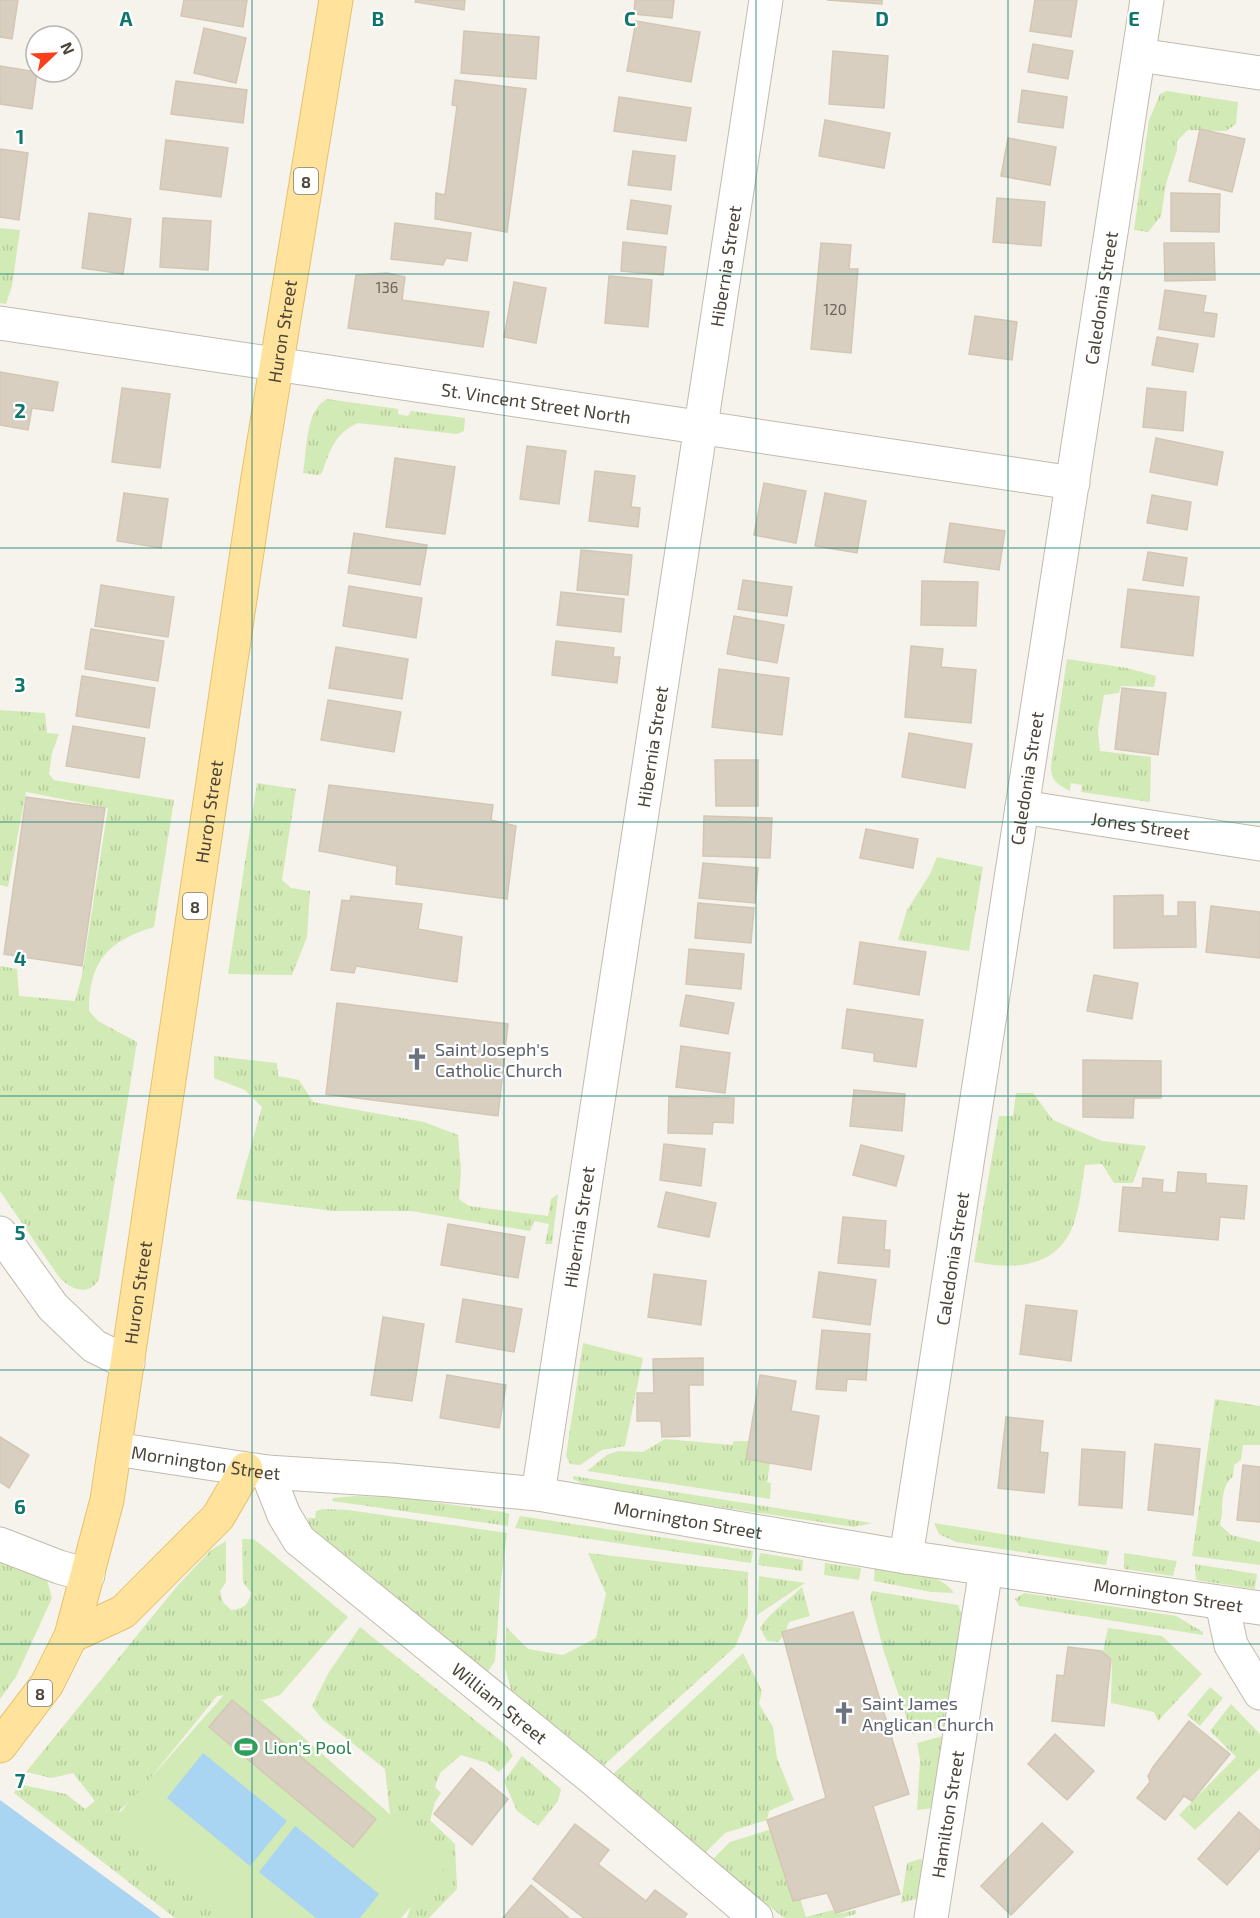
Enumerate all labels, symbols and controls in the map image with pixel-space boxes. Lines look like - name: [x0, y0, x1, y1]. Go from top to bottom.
- text: A: [119, 6, 133, 30]
- text: B: [372, 6, 384, 30]
- text: C: [624, 6, 636, 30]
- text: D: [875, 6, 889, 30]
- text: E: [1128, 6, 1140, 30]
- north arrow: [24, 24, 84, 84]
- text: N: [57, 39, 79, 57]
- text: 1: [16, 124, 24, 148]
- road number: 8: [294, 168, 318, 194]
- street label: Hibernia Street: [705, 204, 746, 328]
- street label: Caledonia Street: [1080, 230, 1122, 366]
- street label: Huron Street: [263, 278, 301, 384]
- house number: 136: [376, 278, 398, 296]
- house number: 120: [823, 300, 847, 318]
- street label: St. Vincent Street North: [440, 378, 633, 428]
- text: 2: [14, 398, 26, 422]
- text: 3: [14, 672, 26, 696]
- street label: Hibernia Street: [632, 684, 672, 809]
- street label: Caledonia Street: [1005, 710, 1048, 846]
- street label: Huron Street: [190, 758, 227, 865]
- street label: Jones Street: [1090, 807, 1192, 844]
- road number: 8: [183, 893, 207, 919]
- text: 4: [14, 946, 27, 970]
- place label: Saint Joseph's Catholic Church: [435, 1038, 563, 1081]
- church icon: Saint Joseph's Catholic Church: [404, 1046, 430, 1072]
- street label: Hibernia Street: [559, 1165, 599, 1289]
- street label: Caledonia Street: [931, 1190, 973, 1327]
- text: 5: [14, 1220, 26, 1244]
- street label: Huron Street: [119, 1239, 156, 1345]
- street label: Mornington Street: [130, 1441, 281, 1484]
- text: 6: [14, 1494, 26, 1518]
- street label: Mornington Street: [612, 1496, 764, 1543]
- street label: Mornington Street: [1092, 1573, 1244, 1616]
- street label: William Street: [448, 1658, 552, 1748]
- road number: 8: [28, 1680, 52, 1706]
- place label: Saint James Anglican Church: [862, 1692, 994, 1735]
- church icon: Saint James Anglican Church: [831, 1700, 857, 1726]
- sports icon: Lion's Pool: [233, 1734, 259, 1760]
- place label: Lion's Pool: [264, 1736, 352, 1758]
- street label: Hamilton Street: [926, 1749, 968, 1880]
- text: 7: [15, 1768, 26, 1792]

